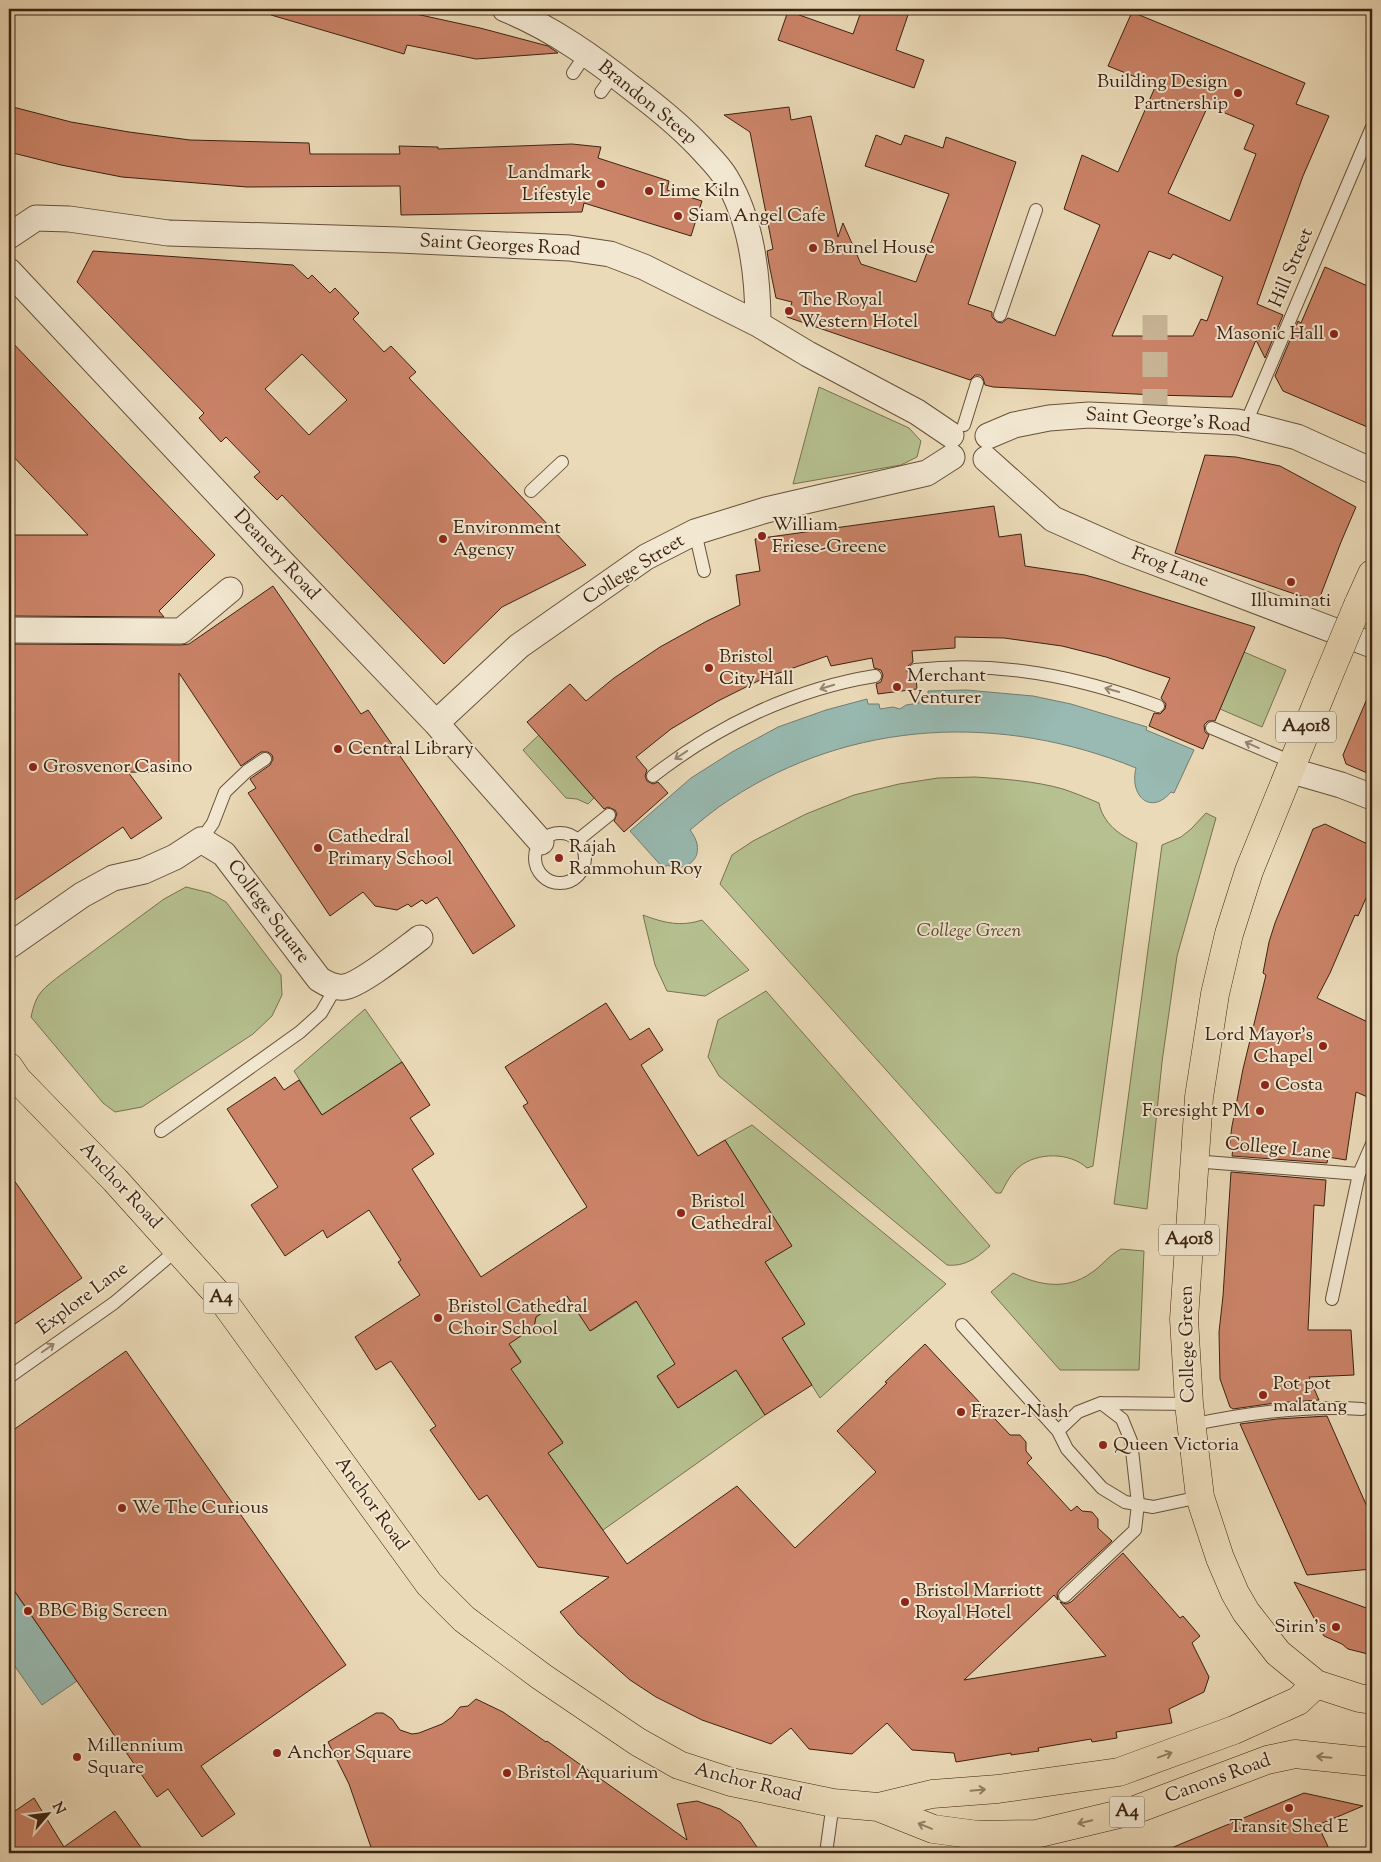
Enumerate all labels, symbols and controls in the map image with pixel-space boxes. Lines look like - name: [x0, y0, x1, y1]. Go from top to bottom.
- street label: Brandon Steep: [591, 54, 703, 152]
- place label: Building Design Partnership: [1097, 69, 1228, 118]
- marker: Building Design Partnership: [1232, 87, 1244, 99]
- place label: Landmark Lifestyle: [507, 160, 592, 209]
- marker: Landmark Lifestyle: [595, 178, 607, 190]
- place label: Lime Kiln: [659, 178, 740, 205]
- marker: Lime Kiln: [643, 185, 655, 197]
- place label: Siam Angel Cafe: [688, 203, 826, 230]
- marker: Siam Angel Cafe: [672, 210, 684, 222]
- street label: Hill Street: [1263, 224, 1321, 312]
- street label: Saint Georges Road: [419, 228, 581, 264]
- place label: Brunel House: [823, 235, 935, 262]
- marker: Brunel House: [807, 242, 819, 254]
- place label: The Royal Western Hotel: [799, 287, 918, 336]
- marker: The Royal Western Hotel: [783, 305, 795, 317]
- place label: Masonic Hall: [1216, 321, 1324, 348]
- marker: Masonic Hall: [1328, 328, 1340, 340]
- street label: Saint George's Road: [1085, 402, 1252, 440]
- street label: Deanery Road: [227, 503, 326, 607]
- place label: William Friese-Greene: [772, 512, 887, 561]
- place label: Environment Agency: [453, 515, 562, 564]
- street label: College Street: [578, 528, 691, 612]
- marker: William Friese-Greene: [756, 530, 768, 542]
- marker: Environment Agency: [437, 533, 449, 545]
- street label: Frog Lane: [1127, 541, 1213, 595]
- marker: Illuminati: [1285, 576, 1297, 588]
- place label: Illuminati: [1251, 588, 1331, 615]
- place label: Bristol City Hall: [719, 644, 794, 693]
- marker: Bristol City Hall: [703, 662, 715, 674]
- place label: Merchant Venturer: [907, 663, 987, 712]
- marker: Merchant Venturer: [891, 681, 903, 693]
- one-way arrow: [820, 682, 836, 692]
- one-way arrow: [1104, 684, 1120, 694]
- road number: A4018: [1276, 712, 1336, 742]
- place label: Central Library: [348, 736, 474, 763]
- one-way arrow: [1245, 740, 1260, 750]
- marker: Central Library: [332, 743, 344, 755]
- one-way arrow: [674, 750, 688, 760]
- place label: Grosvenor Casino: [43, 754, 192, 781]
- marker: Grosvenor Casino: [27, 761, 39, 773]
- place label: Cathedral Primary School: [328, 824, 453, 873]
- place label: Rajah Rammohun Roy: [569, 834, 703, 883]
- marker: Cathedral Primary School: [312, 842, 324, 854]
- marker: Rajah Rammohun Roy: [553, 852, 565, 864]
- street label: College Square: [220, 855, 316, 970]
- park label: College Green: [917, 918, 1021, 945]
- place label: Lord Mayor's Chapel: [1205, 1022, 1313, 1071]
- marker: Lord Mayor's Chapel: [1317, 1040, 1329, 1052]
- place label: Costa: [1275, 1072, 1323, 1099]
- marker: Costa: [1259, 1079, 1271, 1091]
- place label: Foresight PM: [1142, 1098, 1251, 1125]
- marker: Foresight PM: [1254, 1105, 1266, 1117]
- street label: College Lane: [1224, 1131, 1332, 1167]
- street label: Anchor Road: [73, 1136, 168, 1236]
- place label: Bristol Cathedral: [691, 1189, 773, 1238]
- marker: Bristol Cathedral: [675, 1207, 687, 1219]
- road number: A4018: [1159, 1224, 1219, 1256]
- street label: Explore Lane: [32, 1256, 134, 1342]
- road number: A4: [204, 1282, 238, 1314]
- street label: College Green: [1173, 1285, 1203, 1403]
- place label: Bristol Cathedral Choir School: [448, 1294, 588, 1343]
- marker: Bristol Cathedral Choir School: [432, 1312, 444, 1324]
- one-way arrow: [41, 1343, 55, 1353]
- place label: Pot pot malatang: [1273, 1371, 1347, 1420]
- marker: Pot pot malatang: [1257, 1389, 1269, 1401]
- place label: Frazer-Nash: [971, 1399, 1069, 1426]
- marker: Frazer-Nash: [955, 1406, 967, 1418]
- place label: Queen Victoria: [1113, 1432, 1239, 1459]
- marker: Queen Victoria: [1097, 1439, 1109, 1451]
- street label: Anchor Road: [328, 1451, 414, 1557]
- place label: We The Curious: [132, 1495, 269, 1522]
- marker: We The Curious: [116, 1502, 128, 1514]
- place label: Bristol Marriott Royal Hotel: [915, 1578, 1042, 1627]
- marker: Bristol Marriott Royal Hotel: [899, 1596, 911, 1608]
- place label: BBC Big Screen: [38, 1598, 168, 1625]
- marker: BBC Big Screen: [22, 1605, 34, 1617]
- place label: Sirin's: [1274, 1614, 1326, 1641]
- marker: Sirin's: [1330, 1621, 1342, 1633]
- place label: Millennium Square: [87, 1733, 184, 1782]
- place label: Anchor Square: [287, 1740, 412, 1767]
- marker: Anchor Square: [271, 1747, 283, 1759]
- street label: Canons Road: [1161, 1747, 1275, 1811]
- one-way arrow: [1157, 1750, 1172, 1760]
- marker: Millennium Square: [71, 1751, 83, 1763]
- one-way arrow: [1316, 1752, 1332, 1761]
- street label: Anchor Road: [691, 1757, 805, 1809]
- place label: Bristol Aquarium: [517, 1760, 659, 1787]
- marker: Bristol Aquarium: [501, 1767, 513, 1779]
- one-way arrow: [970, 1786, 986, 1795]
- north arrow: [22, 1790, 72, 1840]
- road number: A4: [1110, 1796, 1144, 1828]
- text: N: [46, 1799, 69, 1818]
- marker: Transit Shed E: [1283, 1802, 1295, 1814]
- place label: Transit Shed E: [1229, 1814, 1349, 1841]
- one-way arrow: [1078, 1818, 1094, 1827]
- one-way arrow: [918, 1821, 933, 1831]

